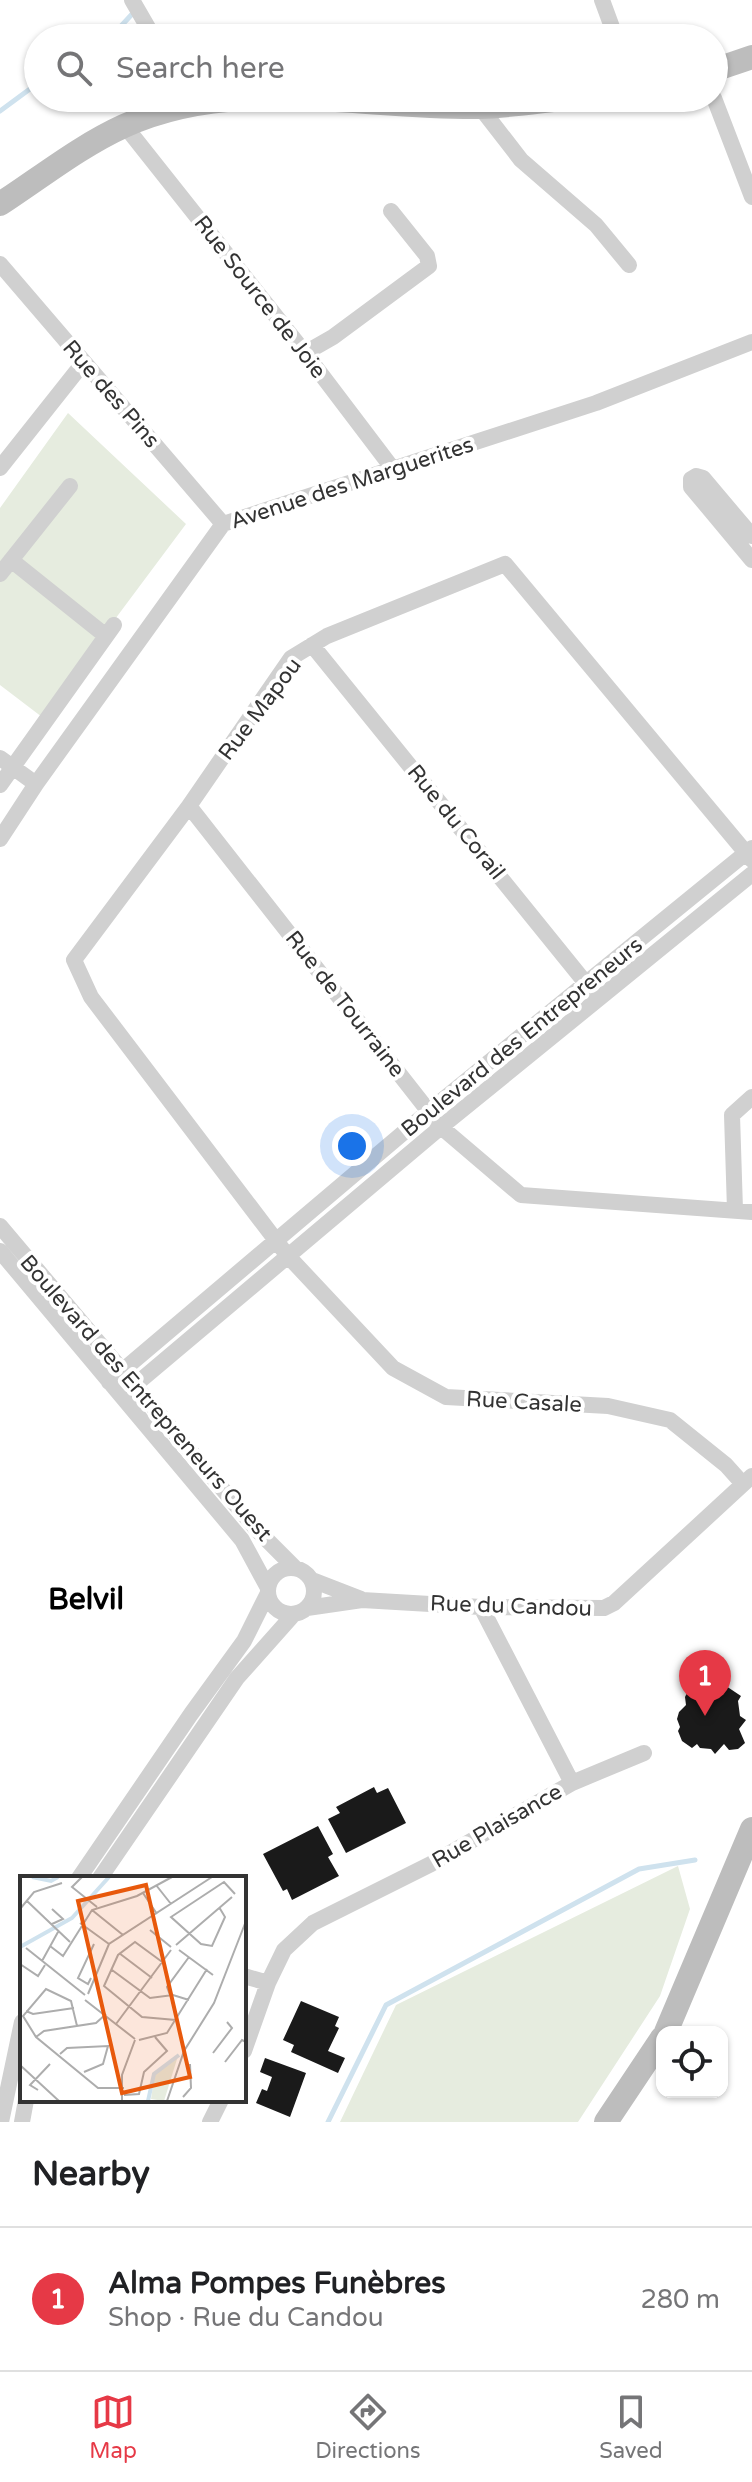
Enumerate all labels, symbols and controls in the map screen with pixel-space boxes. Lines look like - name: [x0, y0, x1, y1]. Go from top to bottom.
- search box: [24, 24, 728, 112]
- icon: search: [52, 46, 96, 90]
- text: Search here: [116, 50, 285, 87]
- street label: Rue Source de Joie: [188, 211, 332, 383]
- street label: Rue des Pins: [57, 335, 165, 453]
- street label: Avenue des Marguerites: [227, 431, 477, 535]
- street label: Rue Mapou: [213, 653, 307, 765]
- street label: Rue du Corail: [402, 759, 510, 885]
- street label: Rue de Tourraine: [280, 926, 410, 1082]
- street label: Boulevard des Entrepreneurs: [396, 932, 648, 1142]
- your location: [332, 1126, 372, 1166]
- street label: Boulevard des Entrepreneurs Ouest: [15, 1250, 277, 1546]
- street label: Rue Casale: [466, 1386, 582, 1418]
- district label: Belvil: [48, 1581, 124, 1618]
- street label: Rue du Candou: [430, 1590, 592, 1622]
- pin: 1: [679, 1650, 731, 1716]
- street label: Rue Plaisance: [427, 1778, 567, 1874]
- inset map: [20, 1876, 246, 2102]
- map controls: [656, 2026, 728, 2098]
- button: locate: [656, 2026, 728, 2098]
- text: Nearby: [32, 2154, 150, 2195]
- text: Alma Pompes Funèbres: [108, 2265, 446, 2302]
- text: 1: [50, 2284, 66, 2315]
- text: 280 m: [640, 2284, 720, 2315]
- text: Shop · Rue du Candou: [108, 2302, 384, 2333]
- tab: Map: [89, 2390, 137, 2464]
- tab: Directions: [315, 2390, 421, 2464]
- tab: Saved: [599, 2390, 663, 2464]

